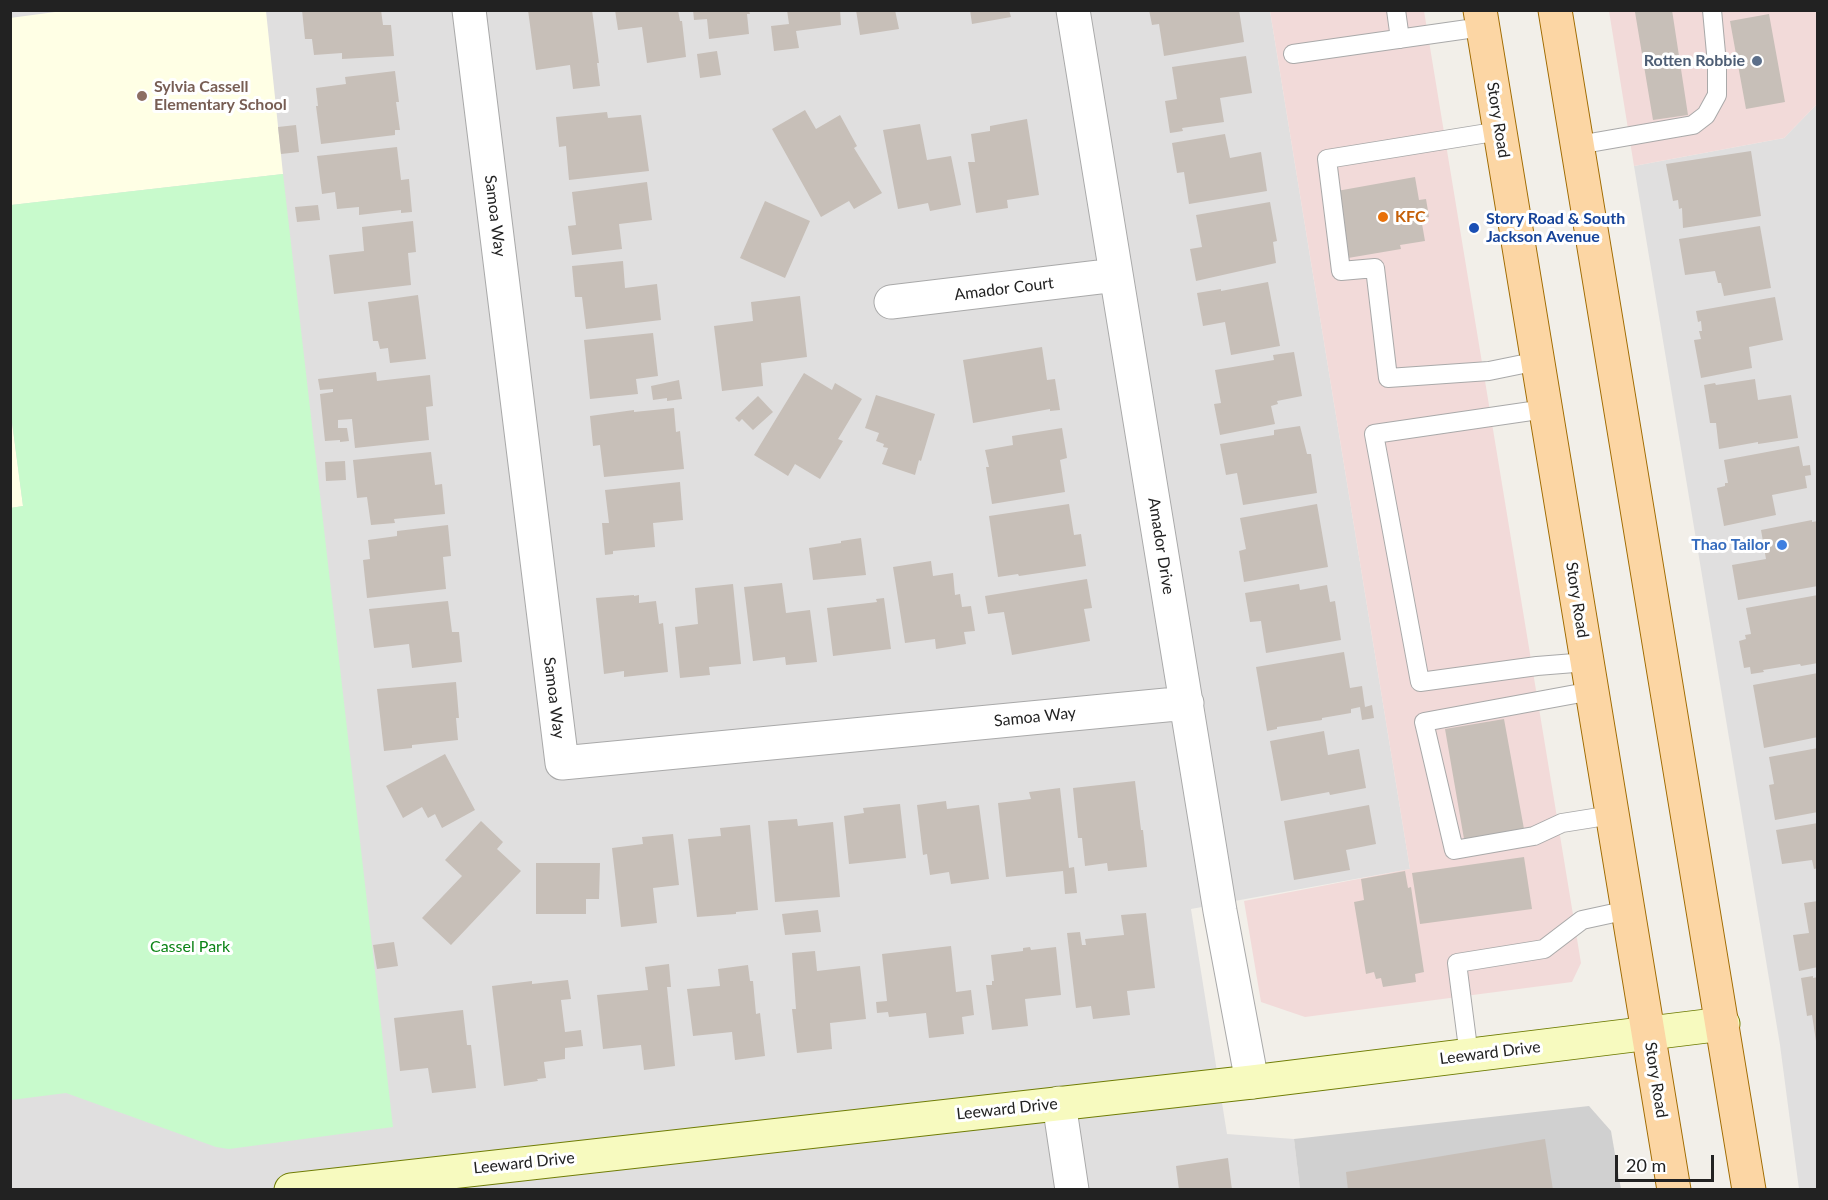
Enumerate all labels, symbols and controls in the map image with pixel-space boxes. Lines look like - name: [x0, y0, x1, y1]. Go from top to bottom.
- place label: Rotten Robbie: [1644, 51, 1745, 71]
- marker: Rotten Robbie: [1750, 54, 1764, 68]
- place label: Sylvia Cassell Elementary School: [154, 77, 287, 115]
- street label: Story Road: [1483, 81, 1513, 159]
- marker: Sylvia Cassell Elementary School: [135, 89, 149, 103]
- street label: Samoa Way: [480, 174, 510, 258]
- place label: KFC: [1395, 207, 1426, 227]
- place label: Story Road & South Jackson Avenue: [1486, 209, 1625, 247]
- marker: KFC: [1376, 210, 1390, 224]
- marker: Story Road & South Jackson Avenue: [1467, 221, 1481, 235]
- street label: Amador Court: [953, 273, 1055, 305]
- street label: Amador Drive: [1144, 496, 1178, 596]
- place label: Thao Tailor: [1691, 535, 1770, 555]
- marker: Thao Tailor: [1775, 538, 1789, 552]
- street label: Story Road: [1562, 561, 1592, 639]
- street label: Samoa Way: [539, 656, 569, 740]
- street label: Samoa Way: [993, 703, 1077, 731]
- park label: Cassel Park: [150, 937, 230, 957]
- street label: Leeward Drive: [1438, 1037, 1542, 1069]
- street label: Story Road: [1641, 1041, 1671, 1119]
- street label: Leeward Drive: [955, 1094, 1059, 1124]
- scale bar: [1618, 1143, 1717, 1181]
- street label: Leeward Drive: [472, 1148, 576, 1178]
- text: 20 m: [1626, 1154, 1666, 1176]

